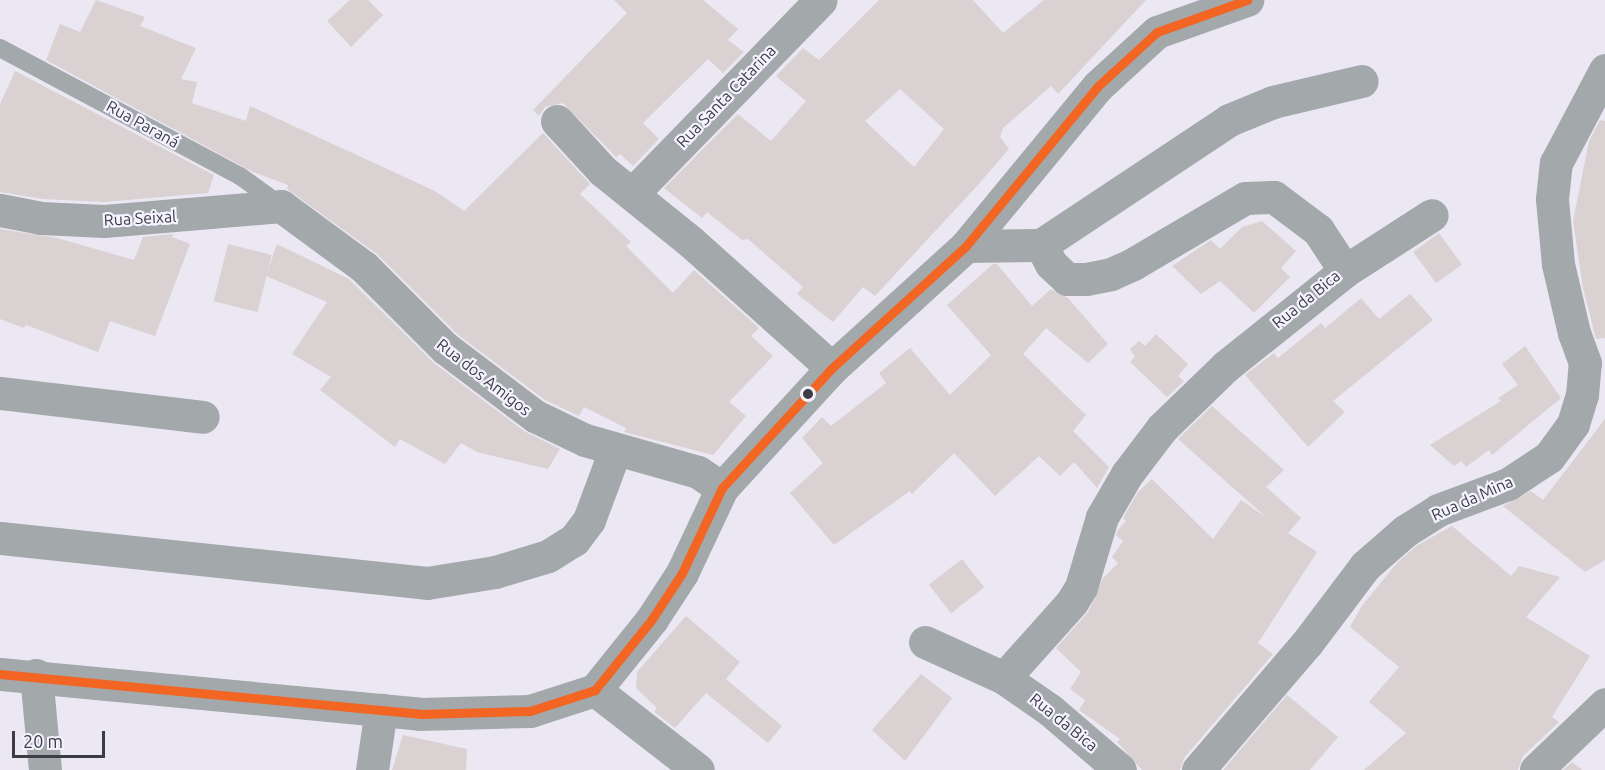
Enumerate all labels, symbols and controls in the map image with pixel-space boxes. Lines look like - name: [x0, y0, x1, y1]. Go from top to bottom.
- street label: Rua Santa Catarina: [672, 41, 780, 151]
- street label: Rua Paraná: [103, 96, 183, 152]
- street label: Rua Seixal: [103, 207, 177, 229]
- street label: Rua da Bica: [1268, 266, 1344, 332]
- street label: Rua dos Amigos: [433, 334, 535, 420]
- unlabelled marker: [802, 388, 814, 400]
- street label: Rua da Mina: [1428, 471, 1516, 525]
- street label: Rua da Bica: [1026, 689, 1102, 755]
- scale bar: [15, 719, 108, 757]
- text: 20 m: [23, 731, 63, 751]

